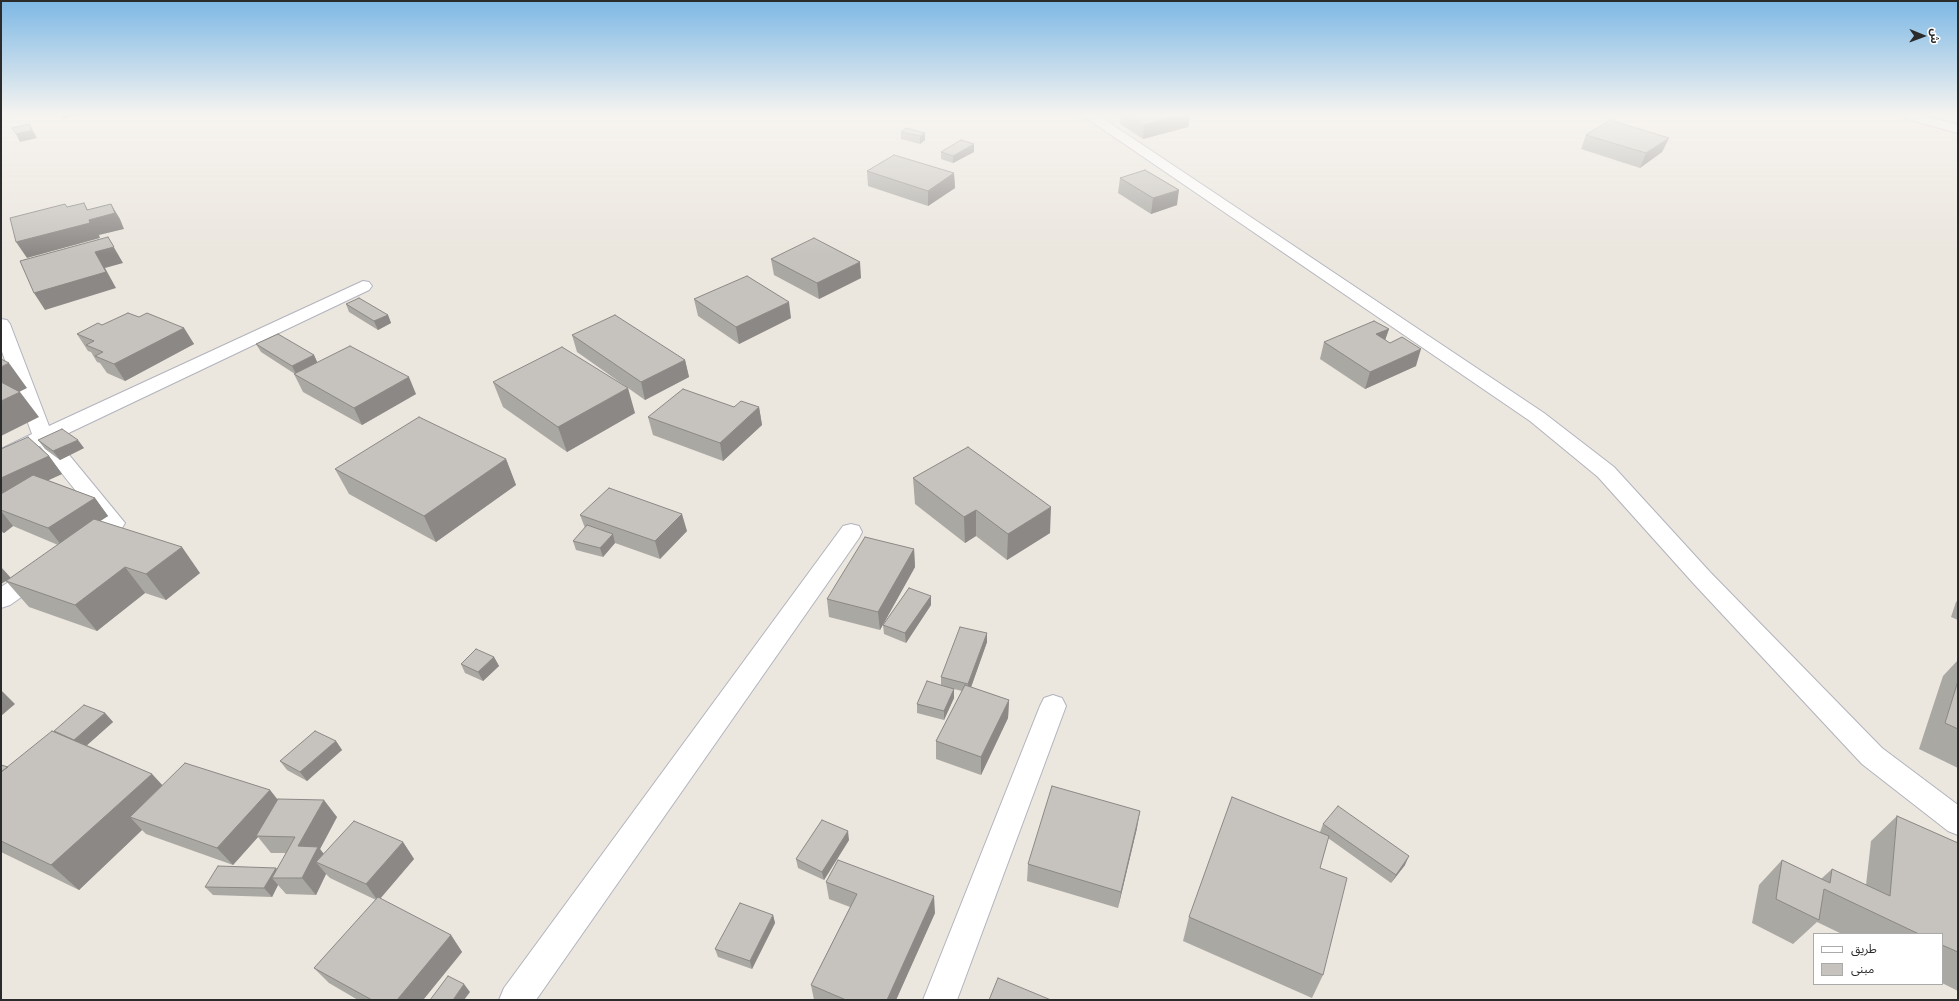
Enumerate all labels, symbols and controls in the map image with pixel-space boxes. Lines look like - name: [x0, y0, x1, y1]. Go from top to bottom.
- north arrow: [1903, 16, 1943, 56]
- text: ش: [1928, 29, 1942, 44]
- legend: [1813, 933, 1943, 985]
- text: طريق: [1851, 941, 1877, 956]
- text: مبنى: [1851, 961, 1874, 976]

